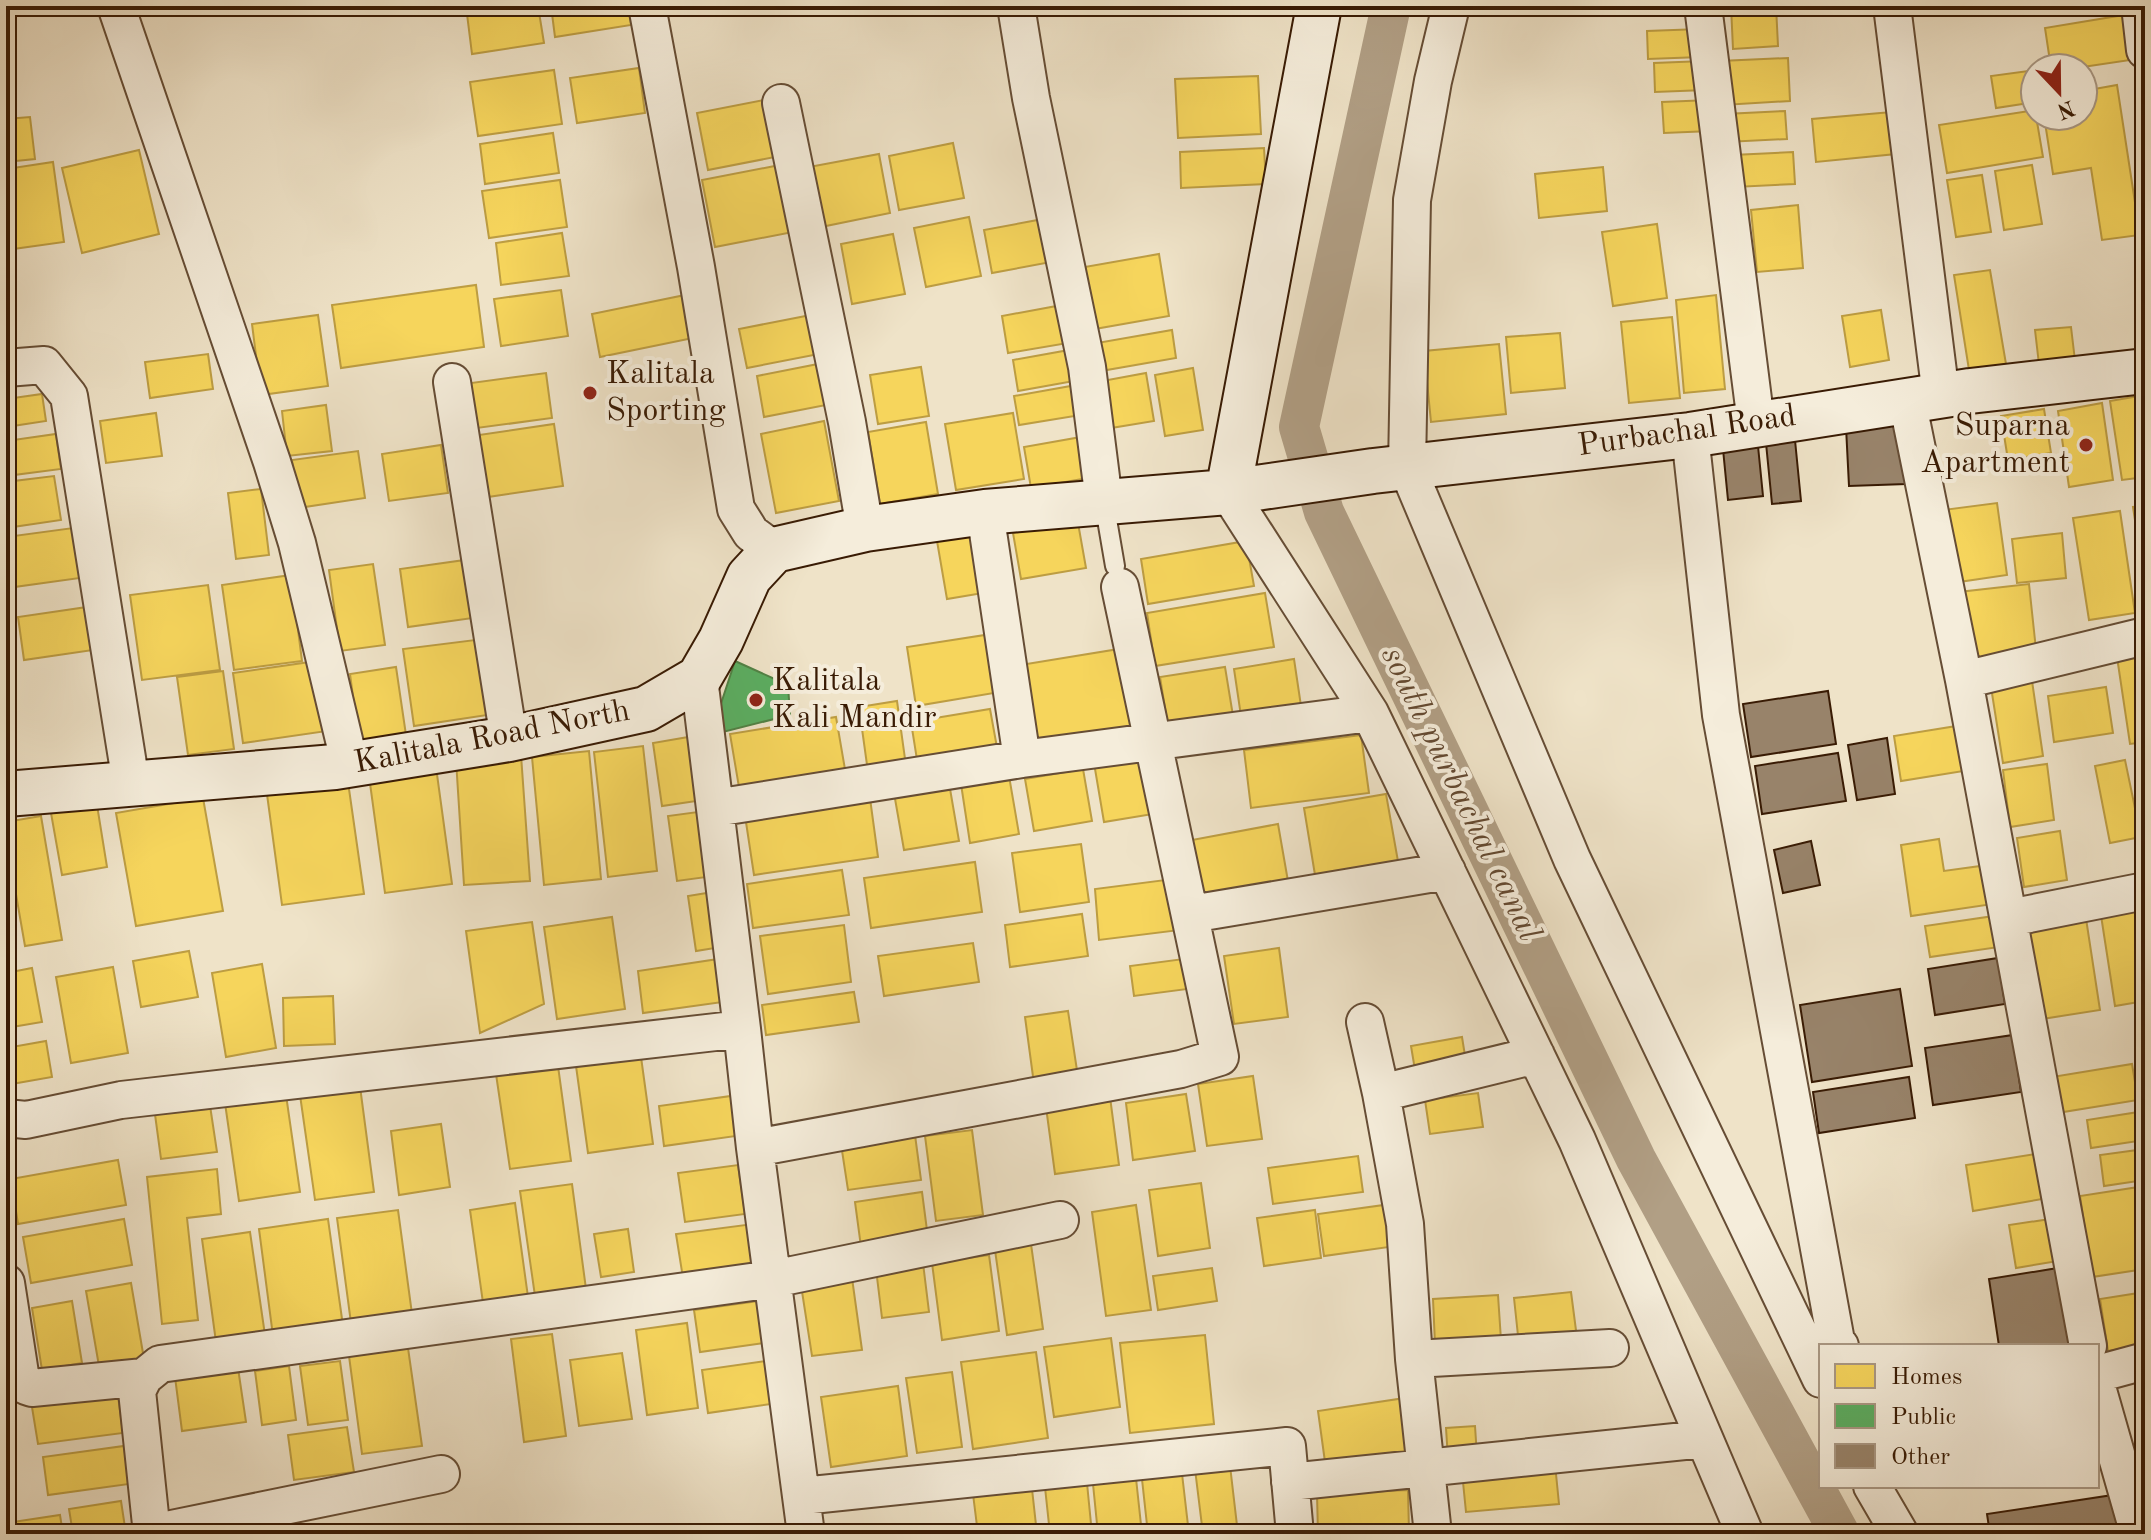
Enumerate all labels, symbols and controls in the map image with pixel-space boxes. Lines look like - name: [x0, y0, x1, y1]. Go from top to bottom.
- north arrow: [2019, 52, 2099, 132]
- text: N: [2054, 95, 2078, 122]
- place label: Kalitala Sporting: [606, 359, 726, 428]
- marker: Kalitala Sporting: [581, 384, 599, 402]
- street label: Purbachal Road: [1576, 401, 1798, 463]
- place label: Suparna Apartment: [1920, 411, 2070, 480]
- marker: Suparna Apartment: [2077, 436, 2095, 454]
- water label: south purbachal canal: [1374, 641, 1546, 947]
- place label: Kalitala Kali Mandir: [772, 666, 937, 735]
- marker: Kalitala Kali Mandir: [747, 691, 765, 709]
- street label: Kalitala Road North: [351, 696, 633, 780]
- legend: [1819, 1344, 2099, 1488]
- text: Homes: [1891, 1366, 1962, 1390]
- text: Public: [1891, 1406, 1956, 1430]
- text: Other: [1891, 1446, 1950, 1470]

